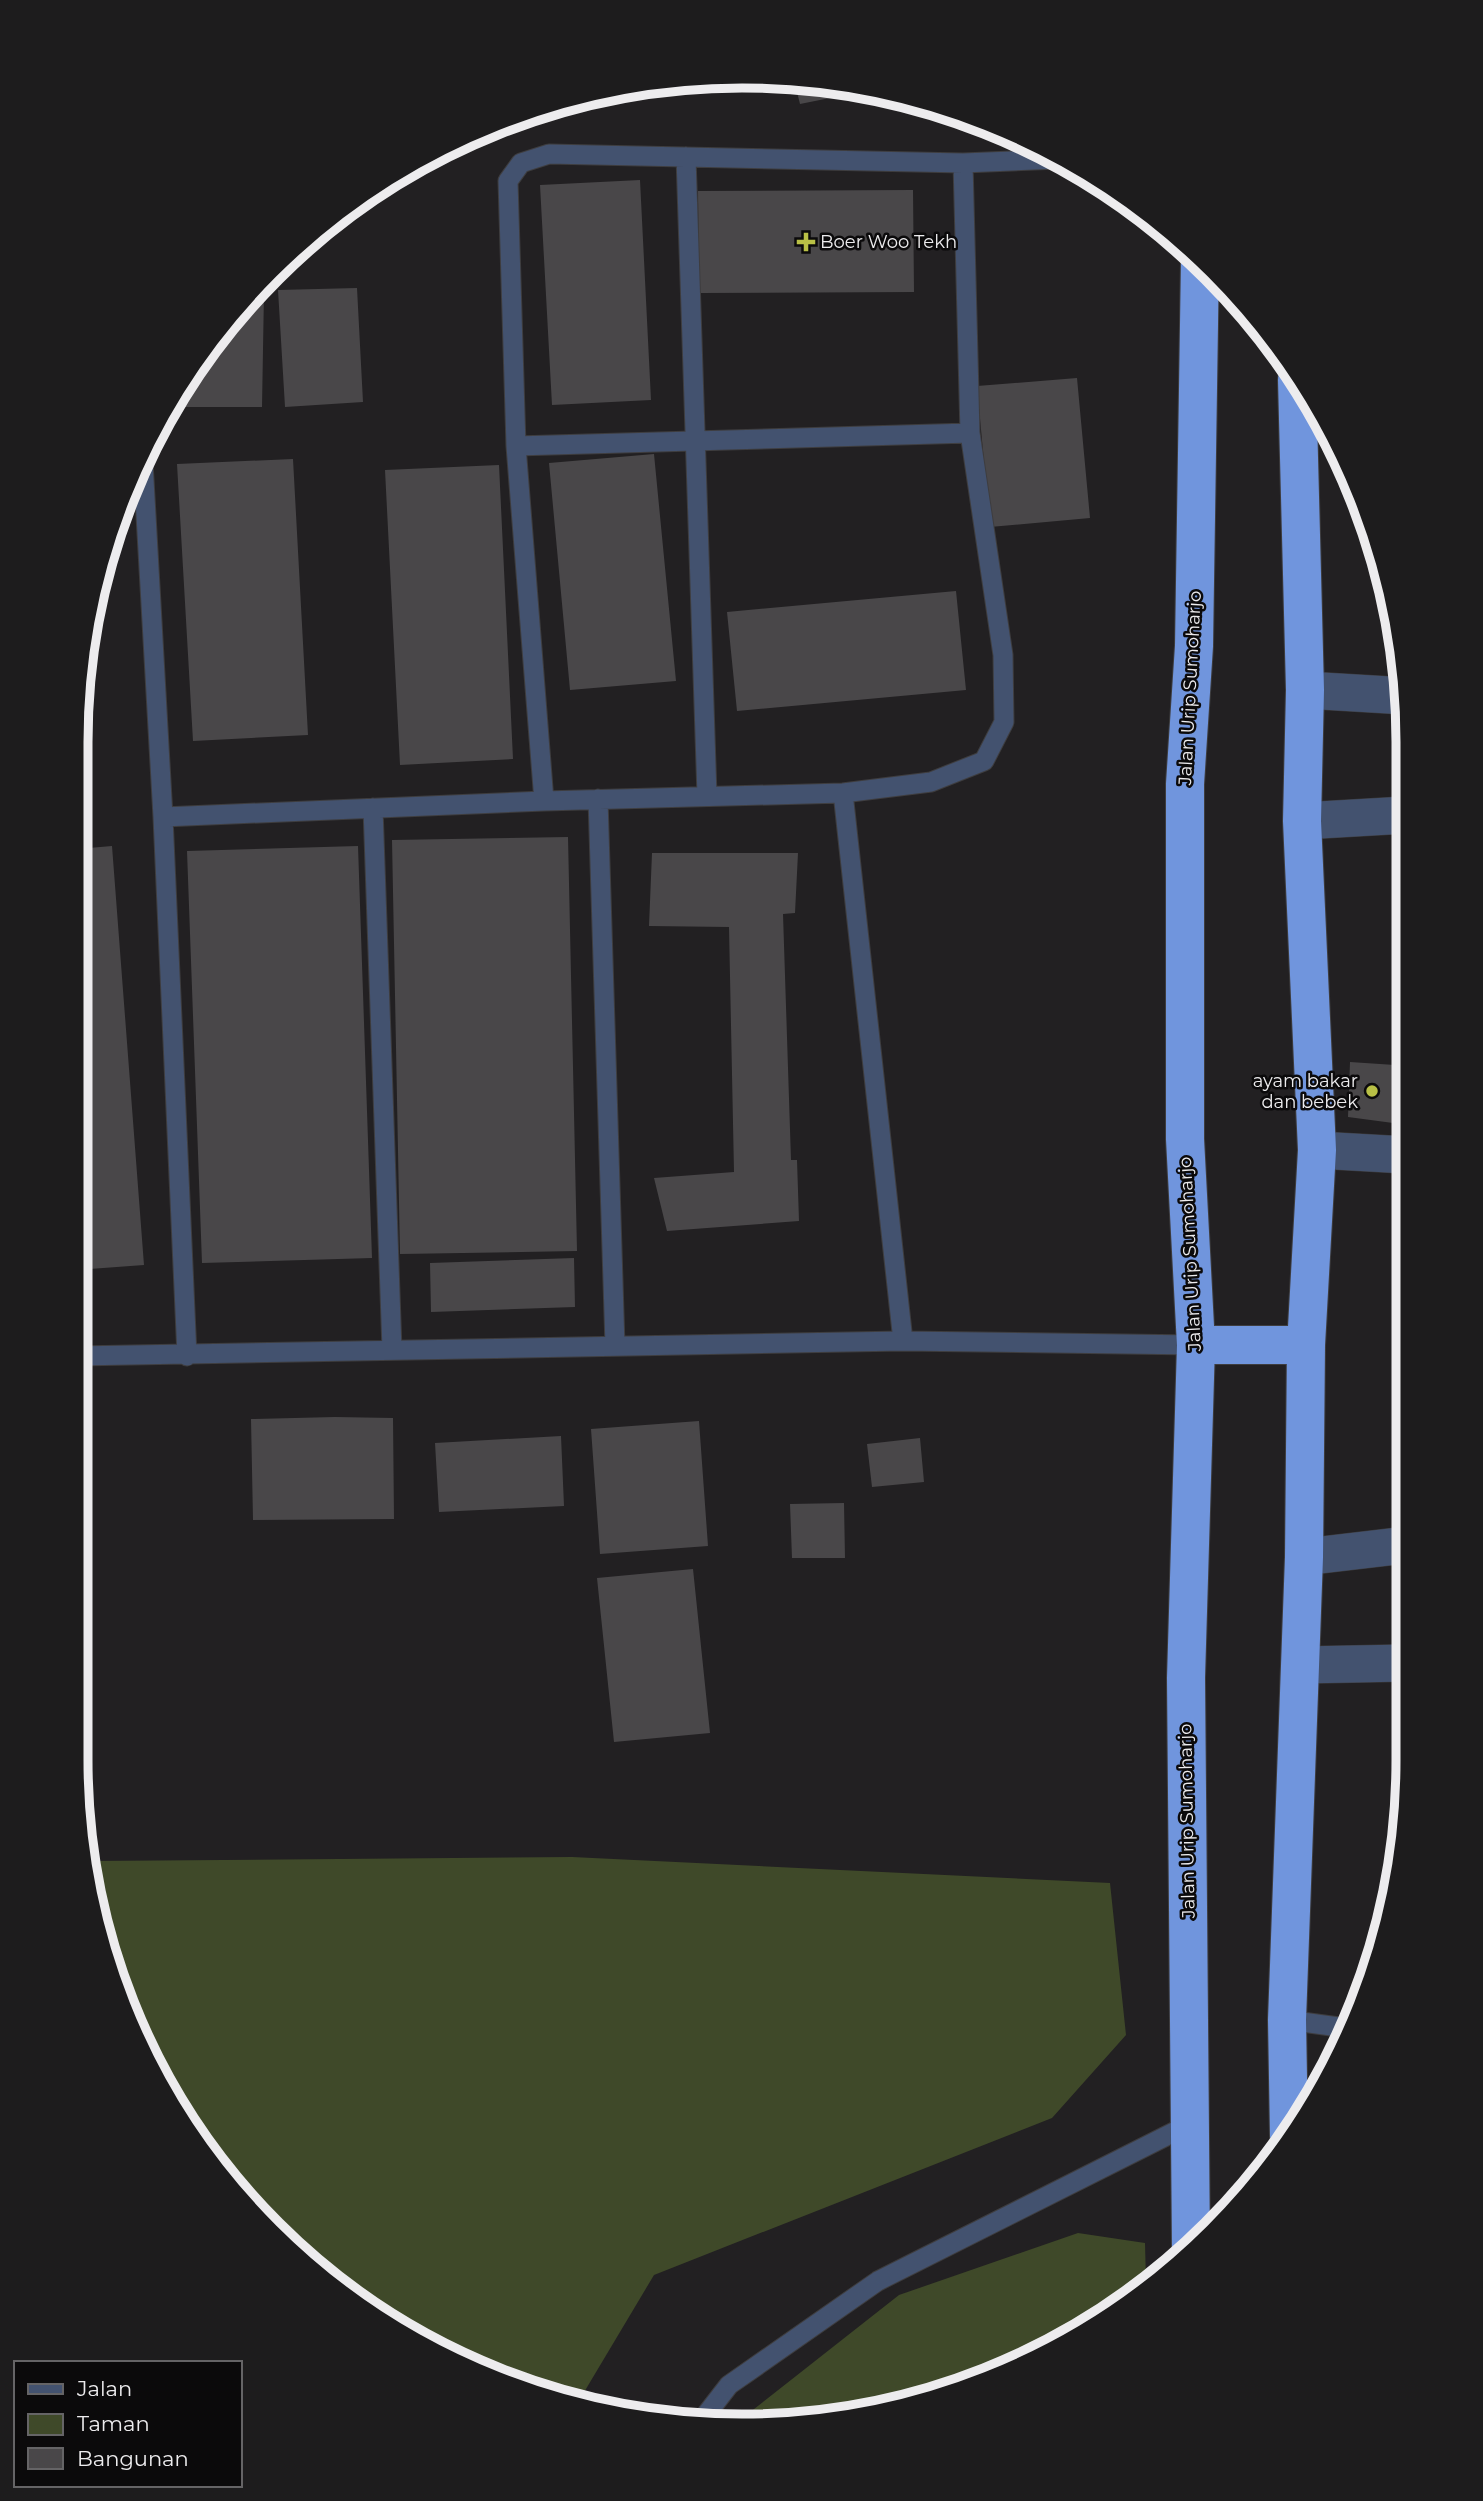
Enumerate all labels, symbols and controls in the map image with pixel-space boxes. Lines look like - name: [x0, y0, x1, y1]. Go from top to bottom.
- place label: Boer Woo Tekh: [820, 231, 957, 253]
- marker: Boer Woo Tekh: [798, 234, 814, 250]
- street label: Jalan Urip Sumoharjo: [1174, 590, 1206, 787]
- place label: ayam bakar dan bebek: [1253, 1070, 1358, 1113]
- marker: ayam bakar dan bebek: [1364, 1083, 1380, 1099]
- street label: Jalan Urip Sumoharjo: [1174, 1156, 1206, 1353]
- street label: Jalan Urip Sumoharjo: [1174, 1723, 1200, 1920]
- legend: [14, 2361, 242, 2487]
- text: Jalan: [76, 2376, 132, 2401]
- text: Taman: [77, 2411, 150, 2436]
- text: Bangunan: [77, 2446, 189, 2471]

